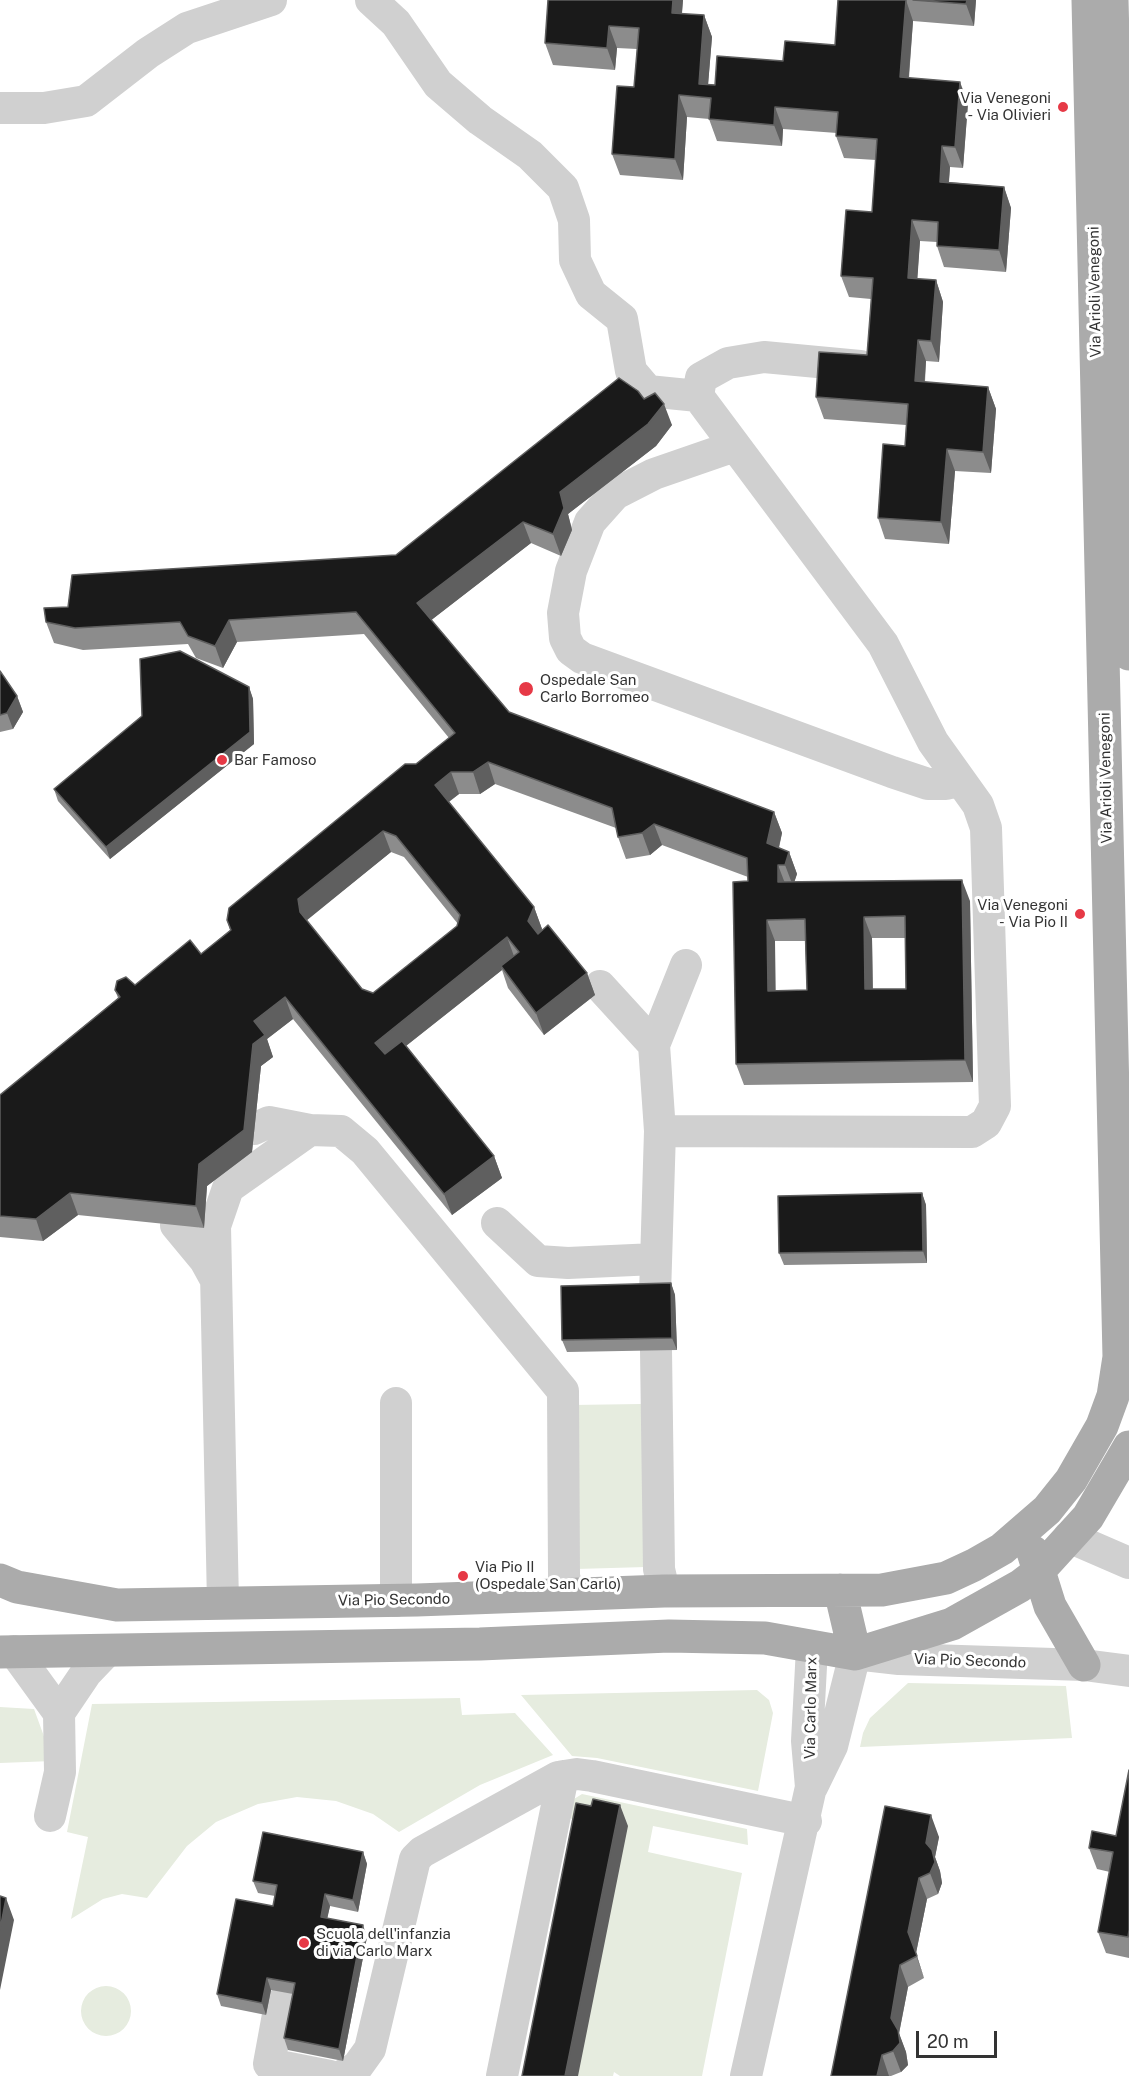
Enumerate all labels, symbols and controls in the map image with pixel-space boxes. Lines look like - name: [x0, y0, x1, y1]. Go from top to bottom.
- place label: Via Venegoni - Via Olivieri: [960, 89, 1051, 124]
- marker: Via Venegoni - Via Olivieri: [1056, 100, 1070, 114]
- street label: Via Arioli Venegoni: [1085, 226, 1105, 358]
- place label: Ospedale San Carlo Borromeo: [540, 671, 649, 706]
- marker: Ospedale San Carlo Borromeo: [517, 680, 535, 698]
- street label: Via Arioli Venegoni: [1096, 712, 1116, 844]
- place label: Bar Famoso: [234, 751, 316, 769]
- marker: Bar Famoso: [215, 753, 229, 767]
- place label: Via Venegoni - Via Pio II: [977, 896, 1068, 931]
- marker: Via Venegoni - Via Pio II: [1073, 907, 1087, 921]
- place label: Via Pio II (Ospedale San Carlo): [475, 1558, 621, 1593]
- marker: Via Pio II (Ospedale San Carlo): [456, 1569, 470, 1583]
- street label: Via Pio Secondo: [338, 1590, 450, 1610]
- street label: Via Pio Secondo: [914, 1650, 1026, 1672]
- street label: Via Carlo Marx: [801, 1657, 821, 1759]
- place label: Scuola dell'infanzia di via Carlo Marx: [316, 1925, 451, 1960]
- marker: Scuola dell'infanzia di via Carlo Marx: [297, 1936, 311, 1950]
- scale bar: [919, 2019, 1000, 2057]
- text: 20 m: [927, 2031, 969, 2052]

